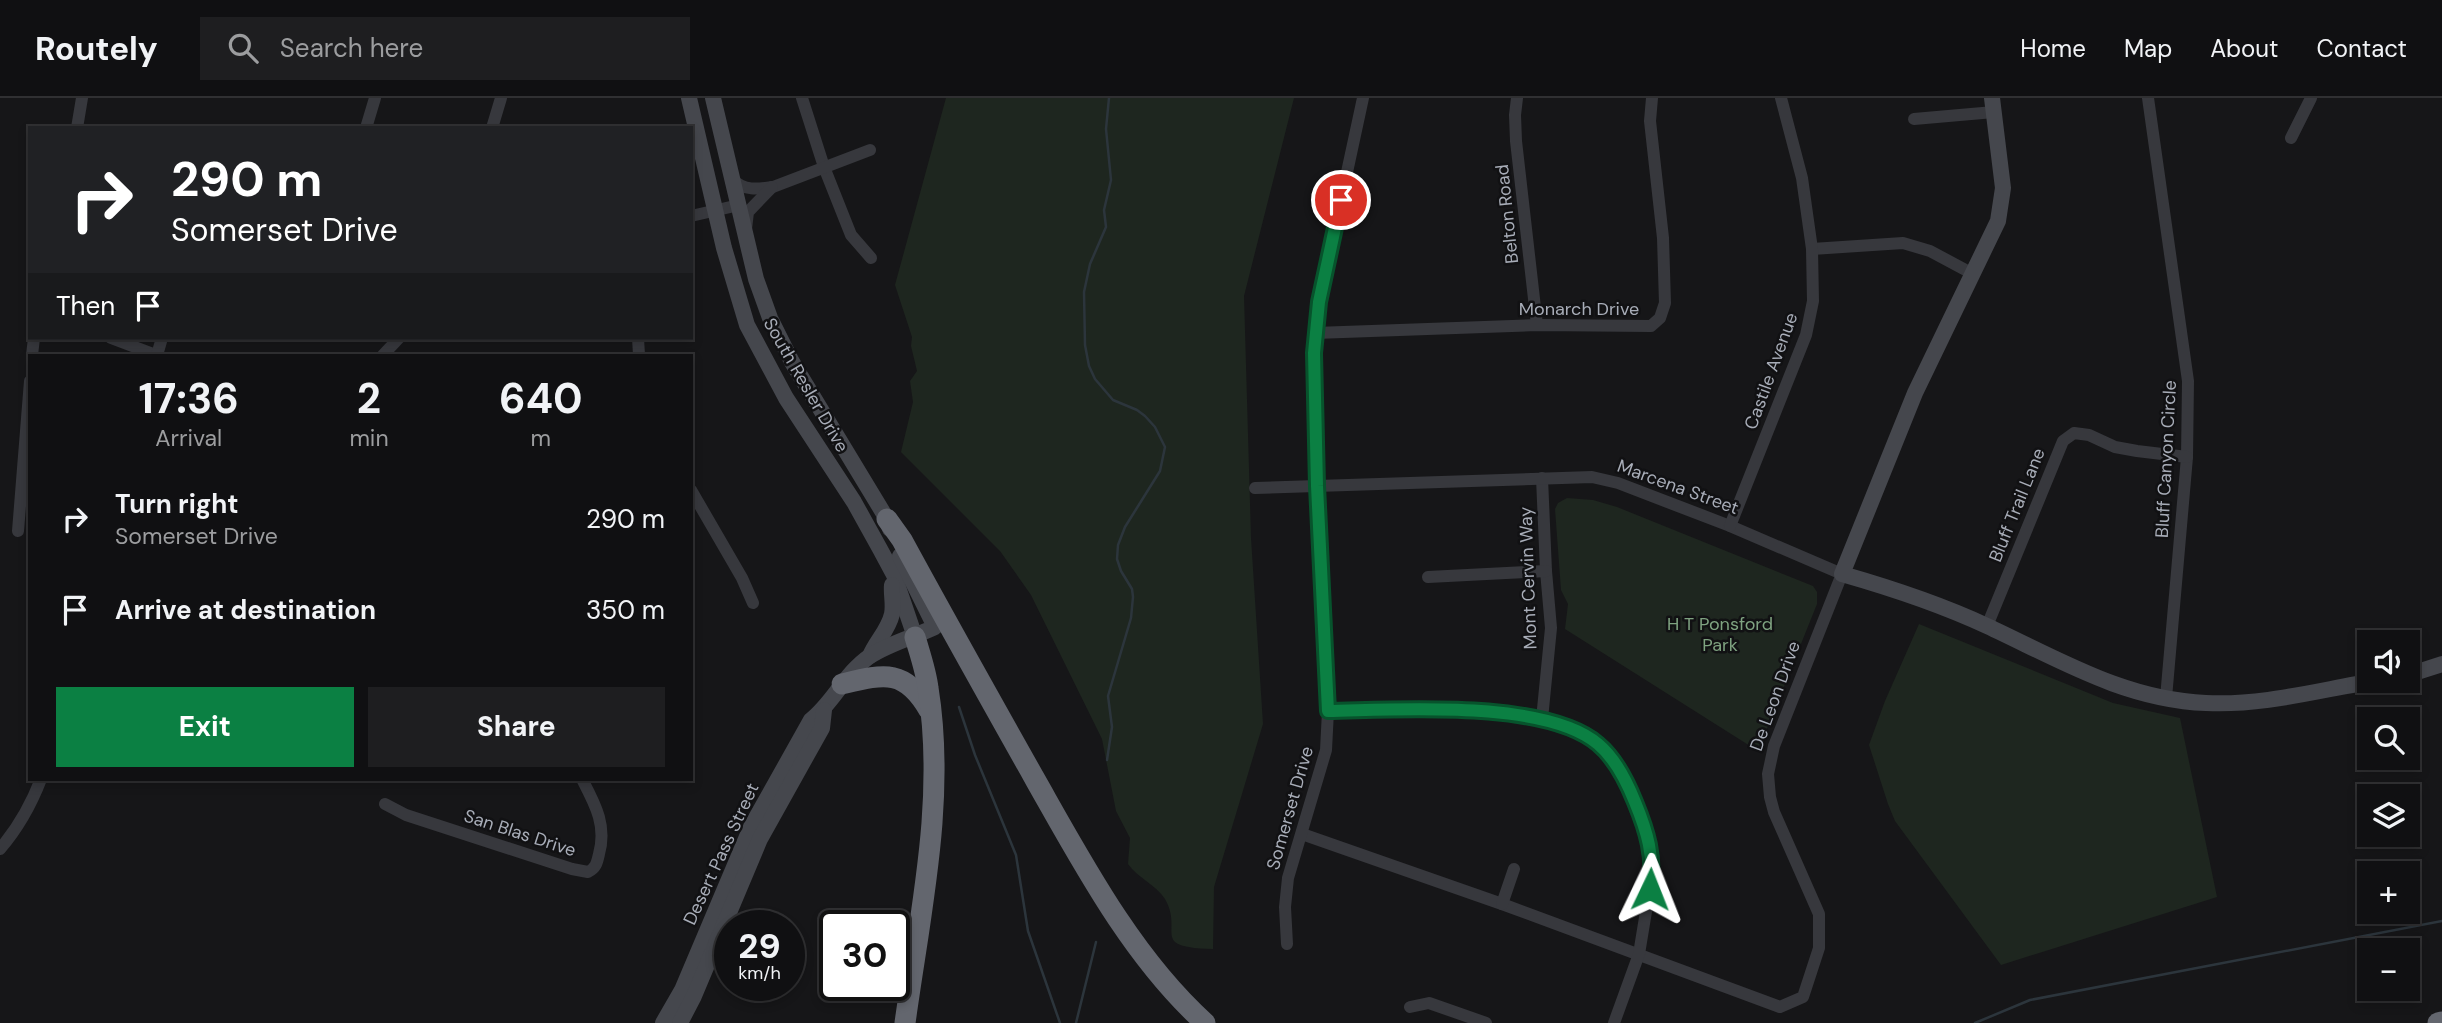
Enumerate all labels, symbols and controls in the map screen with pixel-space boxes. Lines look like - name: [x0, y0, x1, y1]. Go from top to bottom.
- search box: [200, 17, 690, 80]
- text: Routely: [35, 27, 158, 70]
- icon: search: [224, 29, 262, 67]
- text: Search here: [280, 31, 423, 65]
- text: Home: [2020, 33, 2086, 64]
- text: Map: [2124, 33, 2172, 64]
- text: About: [2210, 33, 2279, 64]
- text: Contact: [2317, 33, 2407, 64]
- text: 290 m: [171, 147, 322, 211]
- icon: right: [56, 154, 147, 245]
- street label: Belton Road: [1490, 163, 1524, 265]
- pin: [1311, 170, 1371, 230]
- icon: arrive: [1322, 181, 1360, 219]
- text: Somerset Drive: [171, 209, 398, 251]
- icon: arrive: [129, 287, 167, 325]
- text: Then: [56, 289, 115, 323]
- street label: Monarch Drive: [1519, 297, 1639, 321]
- street label: Castile Avenue: [1739, 309, 1803, 433]
- street label: South Resler Drive: [758, 313, 854, 457]
- text: 17:36: [138, 371, 239, 426]
- text: 2: [357, 371, 381, 426]
- text: 640: [499, 371, 583, 426]
- street label: Bluff Canyon Circle: [2150, 379, 2182, 539]
- text: Arrival: [155, 423, 222, 453]
- text: min: [349, 423, 389, 453]
- text: m: [531, 423, 551, 453]
- street label: Bluff Trail Lane: [1983, 445, 2051, 565]
- street label: Marcena Street: [1614, 454, 1742, 520]
- text: Turn right: [115, 487, 239, 521]
- icon: right: [56, 500, 94, 538]
- text: 290 m: [586, 502, 665, 536]
- street label: Mont Cervin Way: [1514, 506, 1542, 650]
- text: Somerset Drive: [115, 521, 278, 551]
- icon: arrive: [56, 591, 94, 629]
- text: Arrive at destination: [115, 593, 376, 627]
- text: 350 m: [586, 593, 665, 627]
- park label: H T Ponsford Park: [1667, 612, 1773, 657]
- map controls: [2357, 630, 2420, 1001]
- button: sound: [2357, 630, 2420, 693]
- street label: De Leon Drive: [1744, 638, 1806, 754]
- button: Exit: [56, 687, 354, 767]
- button: Share: [368, 687, 665, 767]
- button: search: [2357, 707, 2420, 770]
- street label: Somerset Drive: [1261, 743, 1319, 873]
- street label: Desert Pass Street: [678, 779, 764, 929]
- button: layers: [2357, 784, 2420, 847]
- street label: San Blas Drive: [461, 804, 579, 862]
- position arrow: [1613, 852, 1687, 926]
- button: +: [2357, 861, 2420, 924]
- speed limit sign: 30: [819, 910, 910, 1001]
- text: 29: [738, 923, 781, 969]
- button: −: [2357, 938, 2420, 1001]
- text: km/h: [738, 961, 781, 985]

